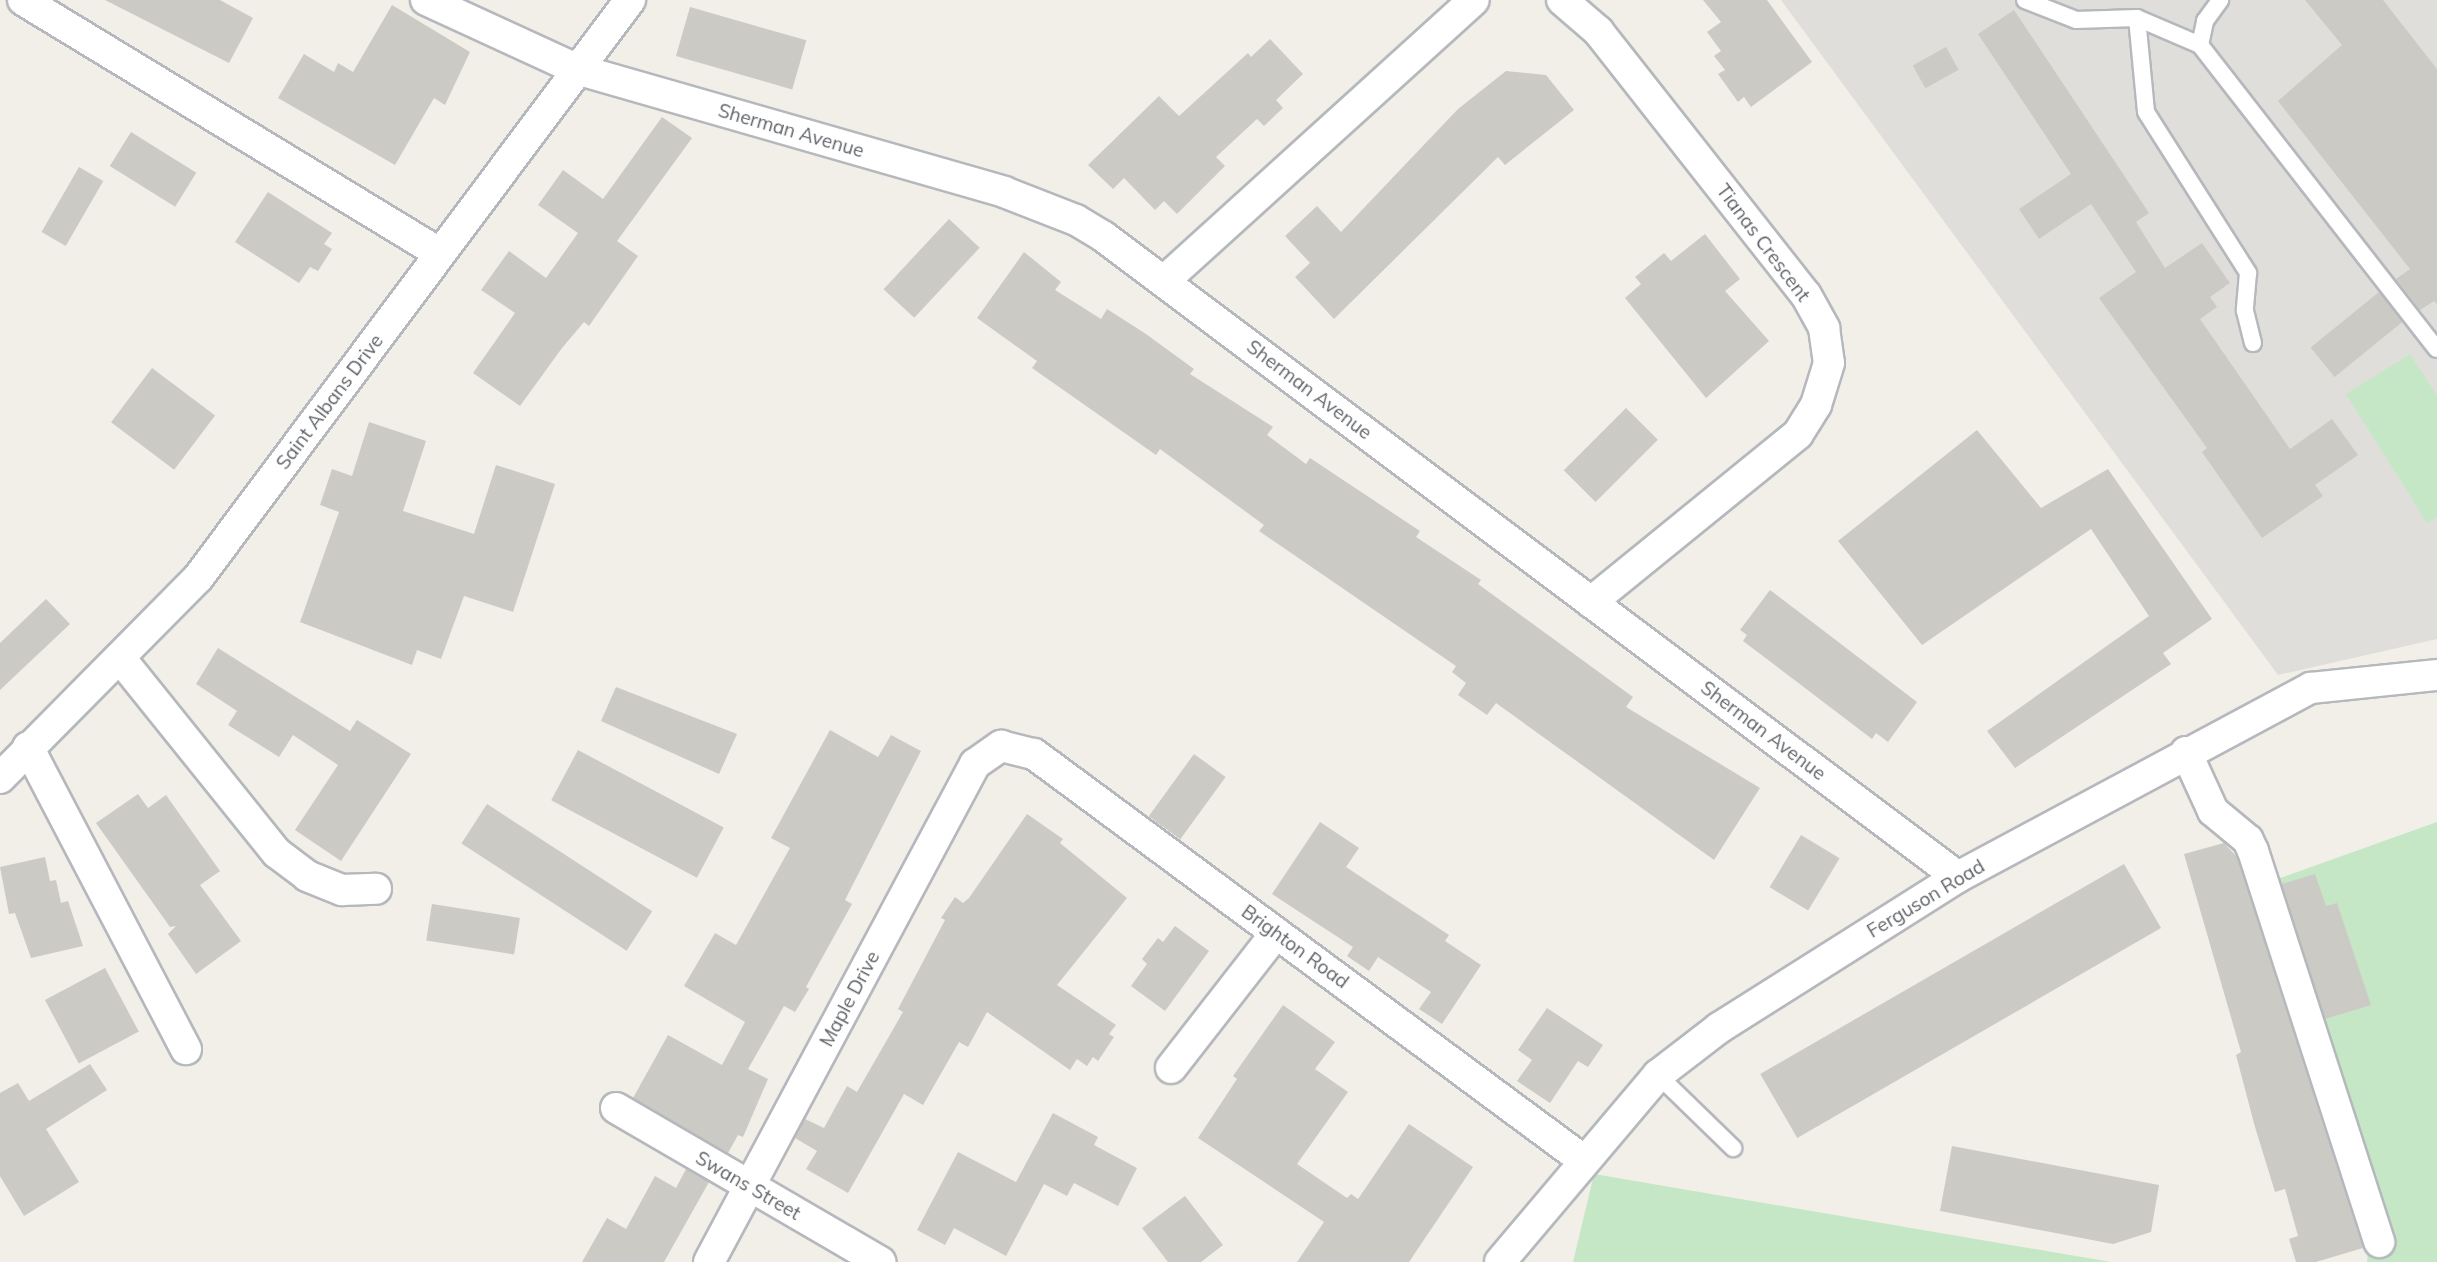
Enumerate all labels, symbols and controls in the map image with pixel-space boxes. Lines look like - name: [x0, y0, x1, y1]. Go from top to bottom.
- street label: Sherman Avenue: [715, 99, 867, 163]
- street label: Tianas Crescent: [1711, 180, 1815, 306]
- street label: Saint Albans Drive: [272, 330, 388, 474]
- street label: Sherman Avenue: [1242, 336, 1376, 444]
- street label: Sherman Avenue: [1696, 677, 1830, 785]
- street label: Ferguson Road: [1863, 855, 1989, 943]
- street label: Brighton Road: [1237, 900, 1353, 994]
- street label: Maple Drive: [815, 947, 885, 1051]
- street label: Swans Street: [691, 1147, 805, 1225]

